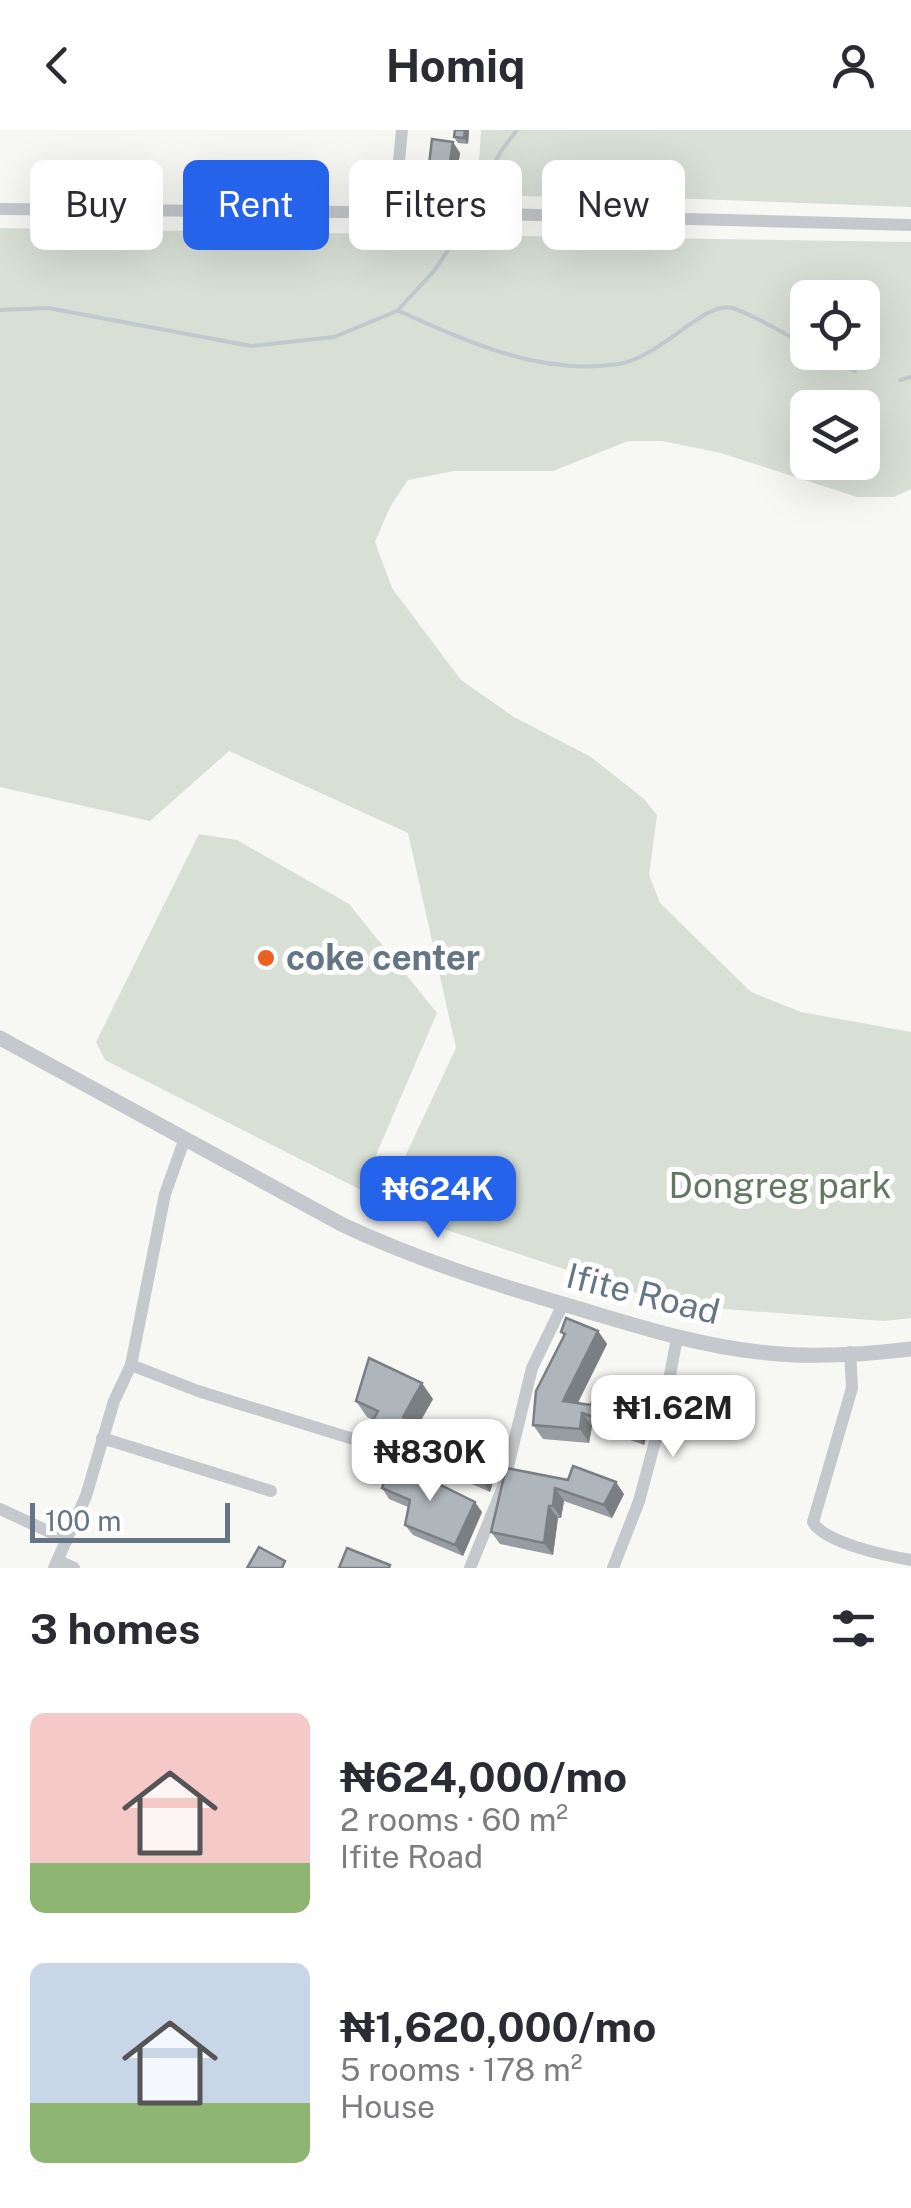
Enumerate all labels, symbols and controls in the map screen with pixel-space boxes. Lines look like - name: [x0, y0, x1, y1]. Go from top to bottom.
- icon: back: [30, 38, 85, 93]
- icon: person: [826, 38, 881, 93]
- text: Homiq: [386, 39, 525, 92]
- chip: Buy: [30, 160, 163, 250]
- chip: Rent: [183, 160, 329, 250]
- chip: Filters: [349, 160, 522, 250]
- chip: New: [542, 160, 685, 250]
- map controls: [790, 280, 880, 480]
- button: locate: [790, 280, 880, 370]
- button: layers: [790, 390, 880, 480]
- place label: coke center: [286, 937, 480, 978]
- marker: coke center: [255, 947, 277, 969]
- pin: ₦624K: [368, 1156, 508, 1241]
- park label: Dongreg park: [669, 1165, 891, 1206]
- text: ₦624K: [382, 1170, 494, 1207]
- street label: Ifite Road: [562, 1255, 724, 1332]
- pin: ₦1.62M: [592, 1375, 754, 1460]
- text: ₦1.62M: [613, 1389, 733, 1426]
- pin: ₦830K: [360, 1419, 500, 1504]
- text: ₦830K: [374, 1433, 486, 1470]
- scale bar: [30, 1498, 230, 1542]
- text: 100 m: [45, 1504, 122, 1537]
- icon: filters: [826, 1601, 881, 1656]
- text: 3 homes: [30, 1604, 200, 1653]
- text: ₦624,000/mo: [340, 1752, 627, 1801]
- icon: home: [110, 1753, 230, 1873]
- text: 2 rooms · 60 m²: [340, 1801, 568, 1838]
- text: Ifite Road: [340, 1838, 483, 1875]
- text: ₦1,620,000/mo: [340, 2002, 656, 2051]
- icon: home: [110, 2003, 230, 2123]
- text: 5 rooms · 178 m²: [340, 2051, 583, 2088]
- text: House: [340, 2088, 435, 2125]

